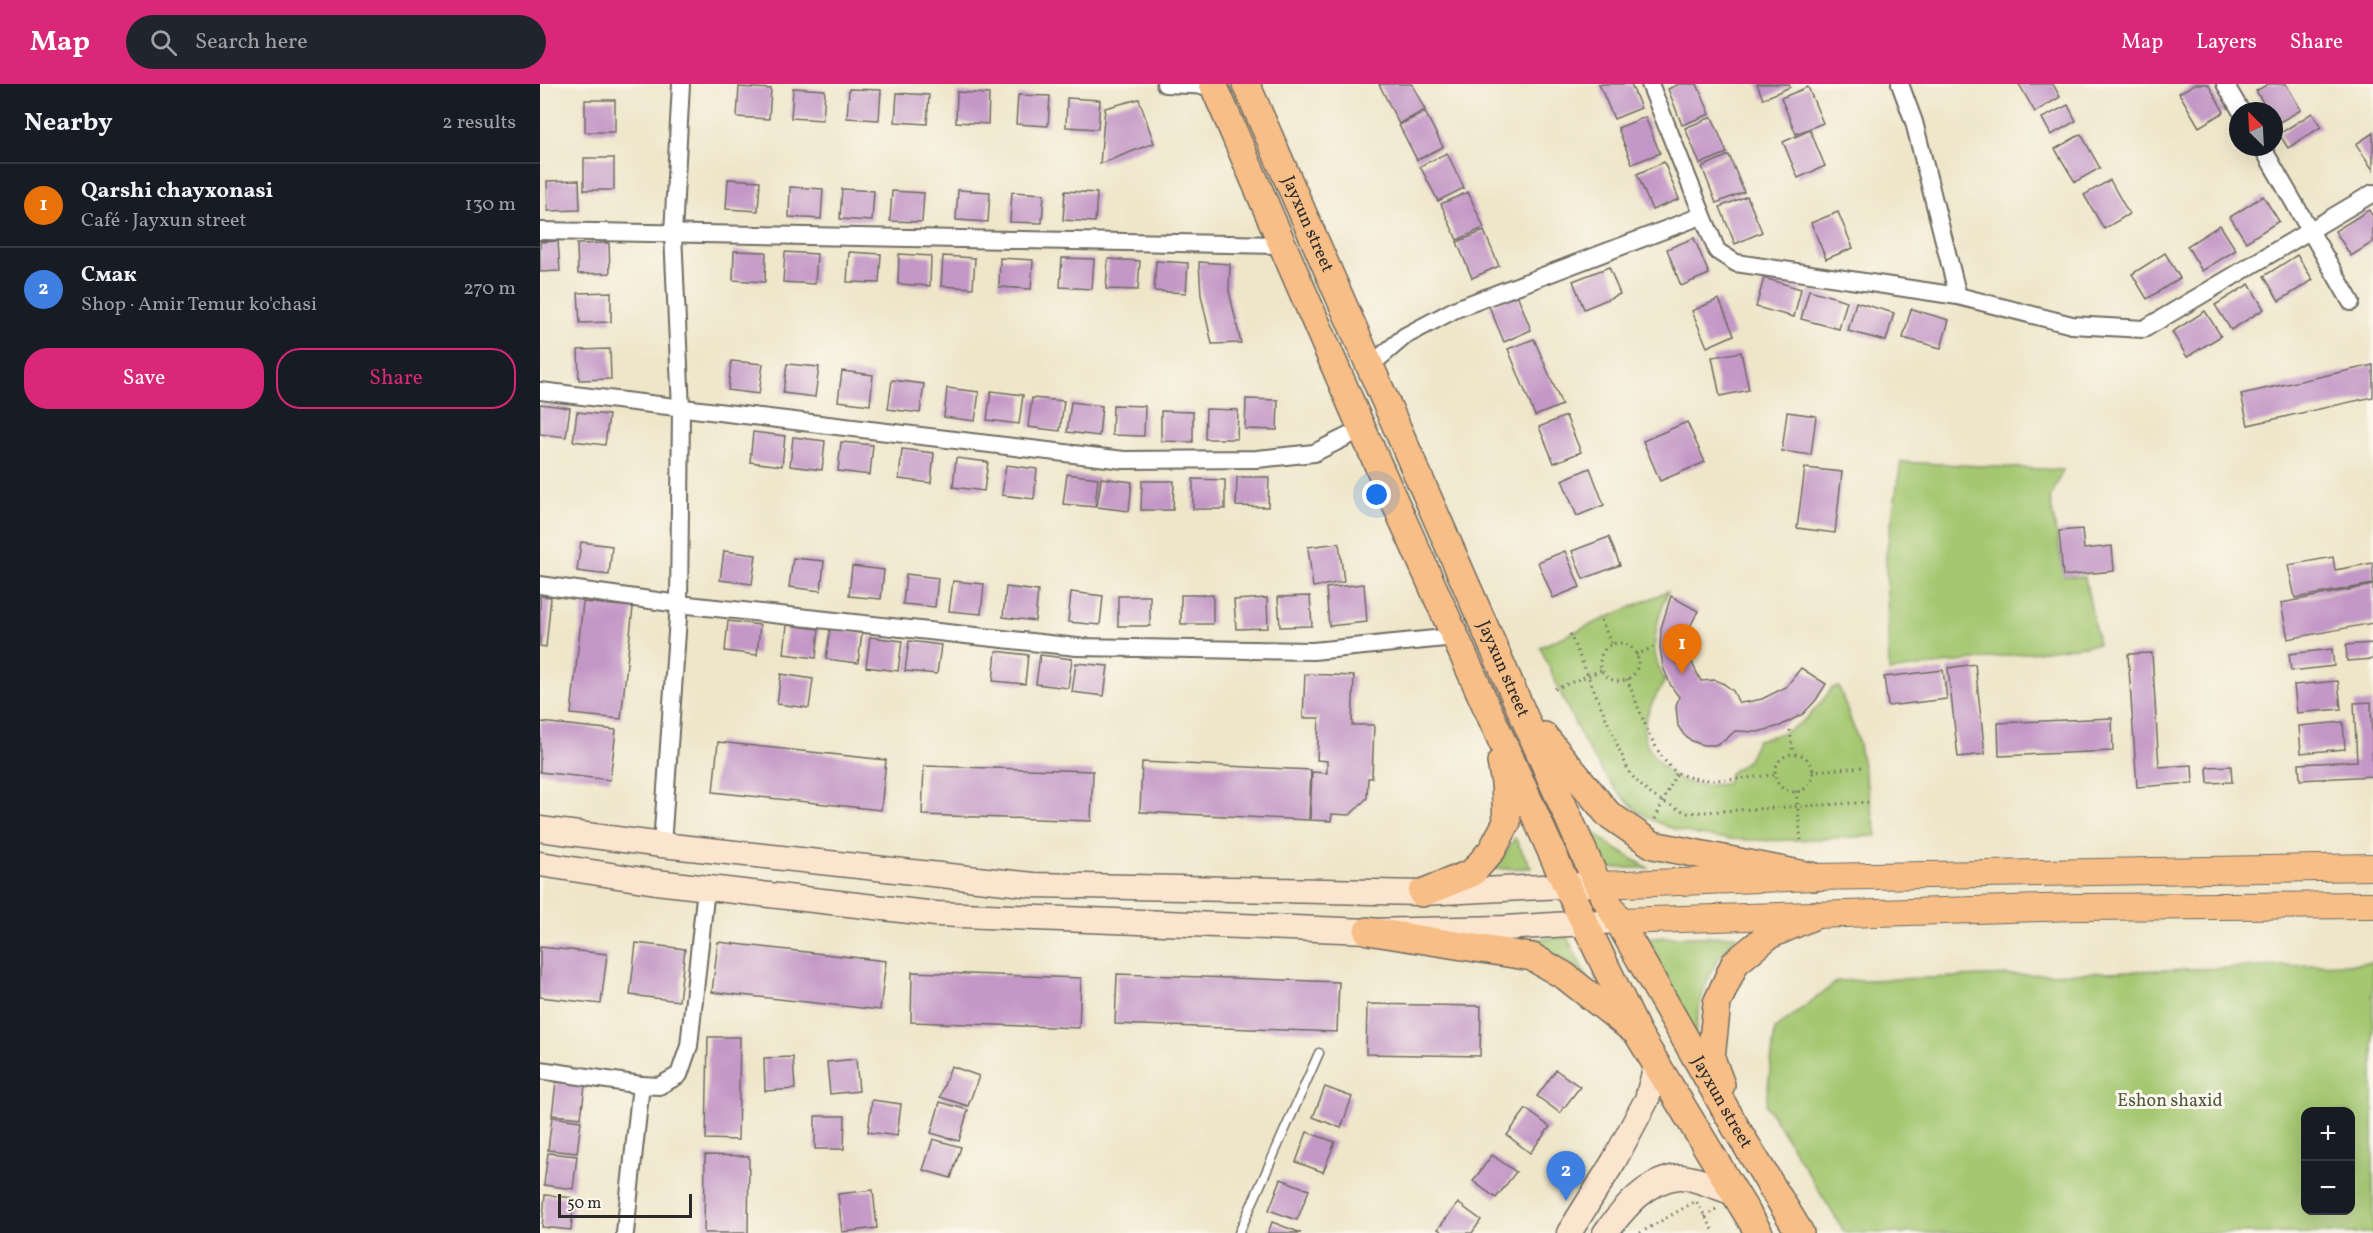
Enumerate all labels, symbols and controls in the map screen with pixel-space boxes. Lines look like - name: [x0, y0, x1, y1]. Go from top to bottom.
- search box: [126, 15, 546, 69]
- text: Map: [30, 23, 90, 62]
- icon: search: [147, 26, 180, 59]
- text: Search here: [195, 27, 308, 58]
- text: Map: [2121, 28, 2163, 57]
- text: Layers: [2196, 28, 2257, 57]
- text: Share: [2290, 28, 2343, 57]
- north arrow: [2229, 102, 2283, 156]
- text: Nearby: [24, 105, 113, 141]
- text: 2 results: [442, 109, 516, 137]
- street label: Jayxun street: [1275, 172, 1340, 276]
- text: Qarshi chayxonasi: [81, 176, 273, 207]
- text: 1: [39, 191, 48, 219]
- text: 130 m: [465, 191, 516, 219]
- text: Café · Jayxun street: [81, 207, 247, 235]
- text: Смак: [81, 260, 137, 291]
- text: 2: [38, 275, 49, 303]
- text: 270 m: [463, 275, 516, 303]
- text: Shop · Amir Temur ko'chasi: [81, 291, 317, 319]
- button: Save: [24, 348, 264, 409]
- button: Share: [276, 348, 516, 409]
- your location: [1362, 480, 1391, 509]
- street label: Jayxun street: [1471, 617, 1535, 721]
- pin: 1: [1662, 624, 1702, 674]
- street label: Jayxun street: [1685, 1051, 1758, 1153]
- park label: Eshon shaxid: [2117, 1089, 2223, 1114]
- map controls: [2301, 1107, 2355, 1215]
- button: +: [2301, 1107, 2355, 1161]
- pin: 2: [1546, 1152, 1586, 1201]
- button: −: [2301, 1161, 2355, 1215]
- scale bar: [558, 1191, 692, 1218]
- text: 50 m: [567, 1193, 601, 1215]

